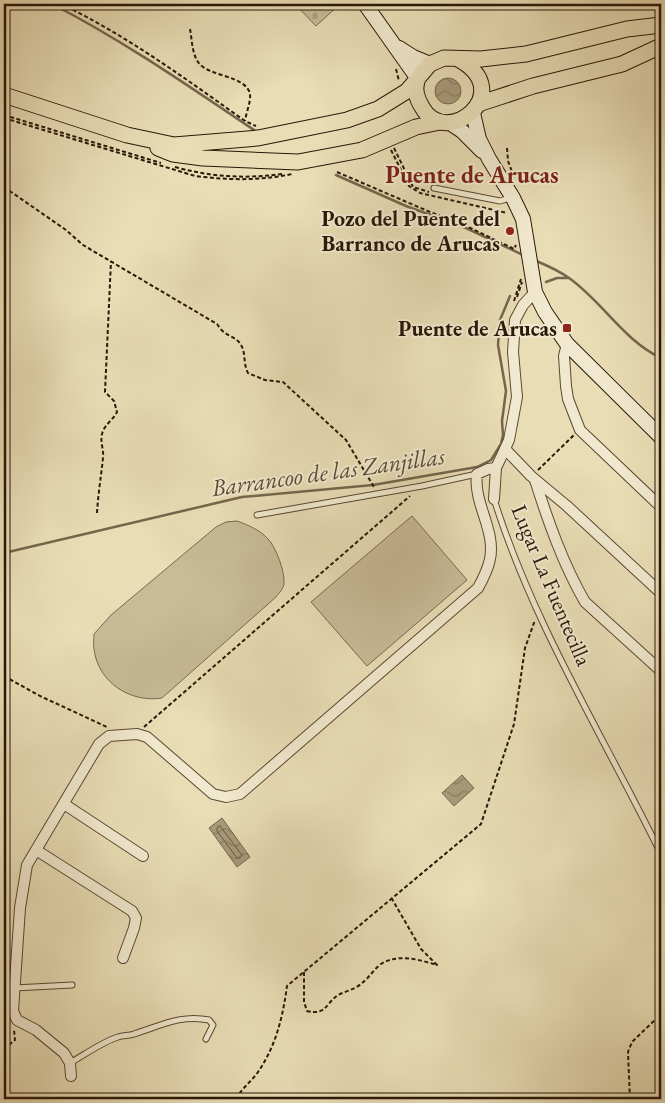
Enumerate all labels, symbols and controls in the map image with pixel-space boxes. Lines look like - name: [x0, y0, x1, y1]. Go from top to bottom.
- district label: Puente de Arucas: [385, 159, 559, 190]
- place label: Pozo del Puente del Barranco de Arucas: [321, 204, 500, 258]
- marker: Pozo del Puente del Barranco de Arucas: [504, 225, 516, 237]
- place label: Puente de Arucas: [398, 314, 557, 343]
- marker: Puente de Arucas: [561, 322, 573, 334]
- water label: Barrancoo de las Zanjillas: [208, 440, 447, 503]
- street label: Lugar La Fuentecilla: [504, 500, 599, 670]

